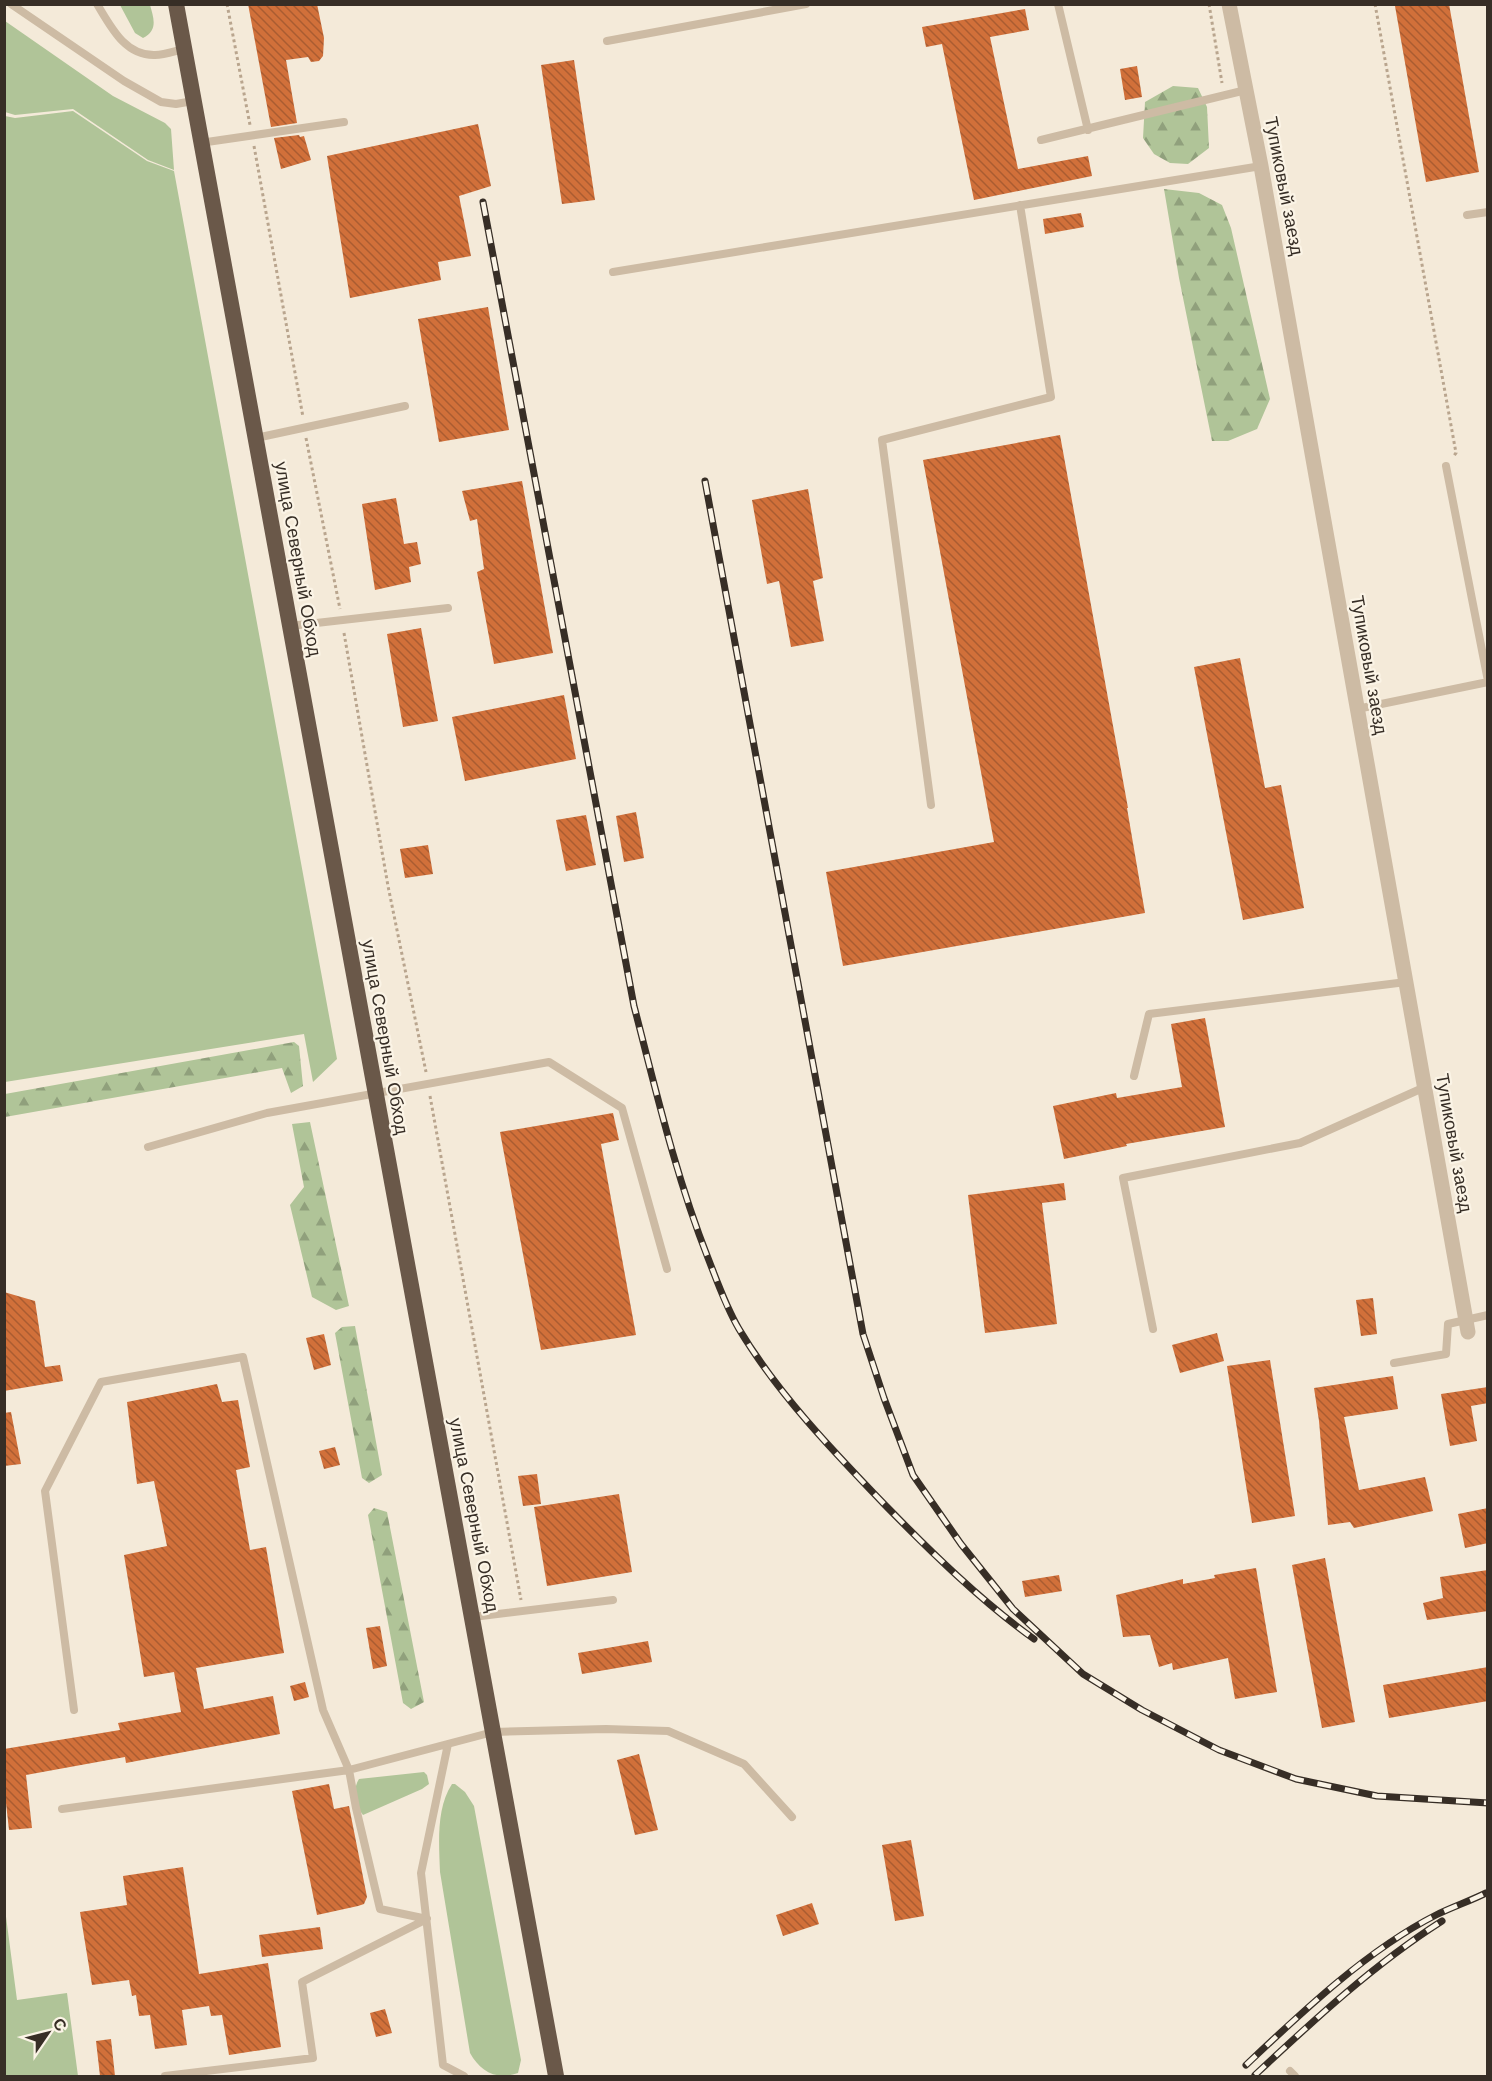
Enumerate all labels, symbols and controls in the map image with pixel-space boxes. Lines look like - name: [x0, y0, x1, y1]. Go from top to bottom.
- street label: Тупиковый заезд: [1261, 115, 1307, 257]
- street label: улица Северный Обход: [271, 460, 325, 658]
- street label: Тупиковый заезд: [1347, 594, 1391, 736]
- street label: улица Северный Обход: [358, 938, 412, 1136]
- street label: Тупиковый заезд: [1432, 1072, 1476, 1214]
- street label: улица Северный Обход: [445, 1416, 503, 1614]
- north arrow: [18, 2003, 78, 2063]
- text: С: [50, 2015, 70, 2035]

